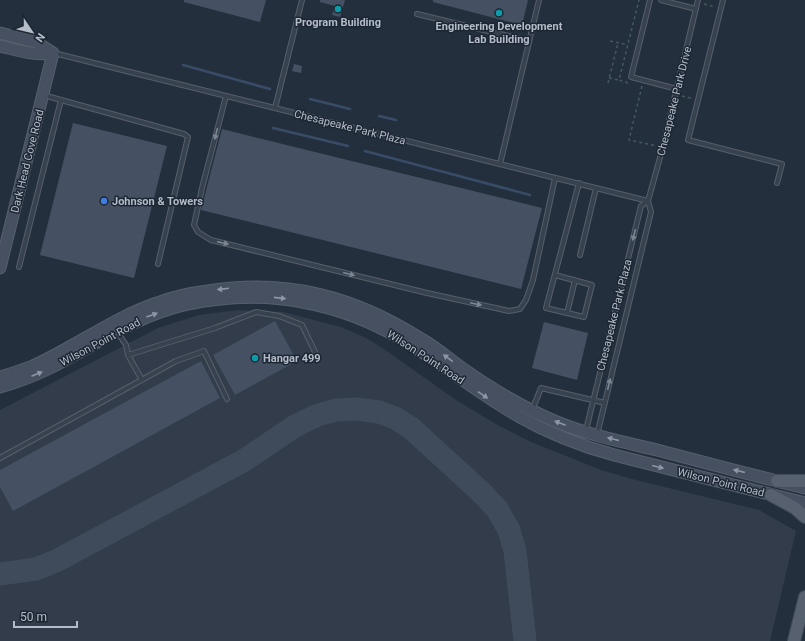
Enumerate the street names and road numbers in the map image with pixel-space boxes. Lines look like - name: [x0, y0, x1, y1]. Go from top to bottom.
- street label: Chesapeake Park Drive: [655, 45, 694, 157]
- street label: Chesapeake Park Plaza: [293, 107, 407, 148]
- street label: Dark Head Cove Road: [8, 108, 47, 214]
- street label: Chesapeake Park Plaza: [594, 258, 635, 372]
- street label: Wilson Point Road: [58, 316, 143, 369]
- street label: Wilson Point Road: [385, 328, 467, 387]
- street label: Wilson Point Road: [676, 465, 766, 500]

